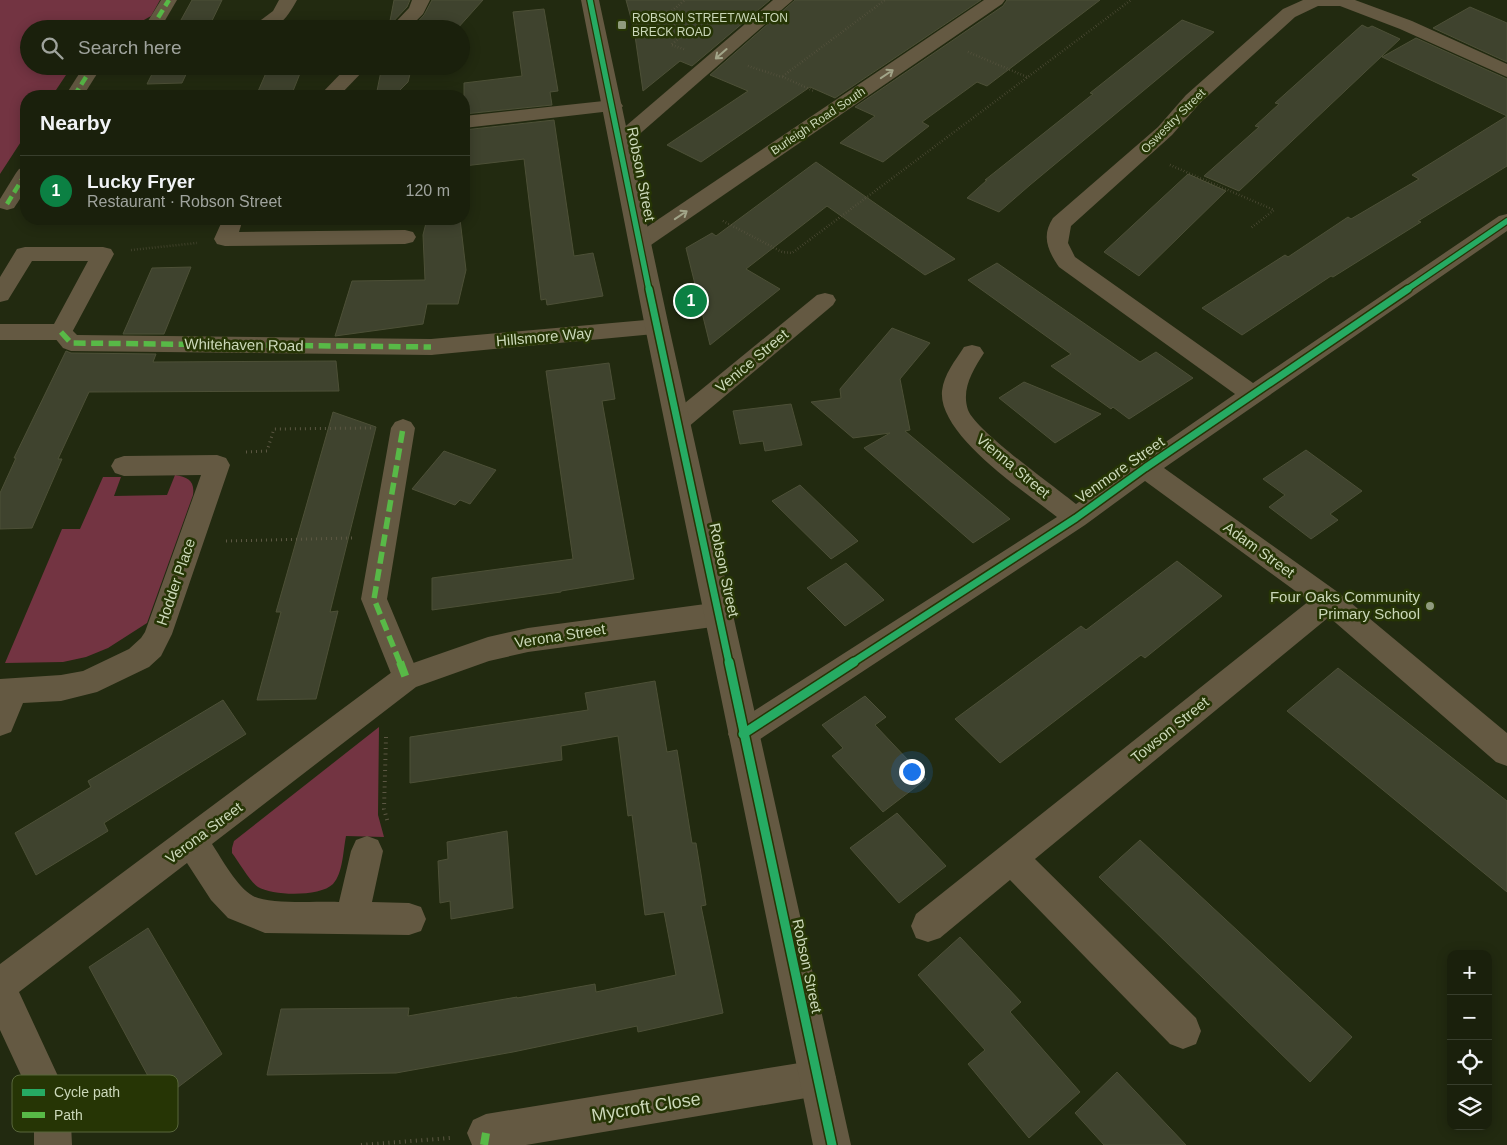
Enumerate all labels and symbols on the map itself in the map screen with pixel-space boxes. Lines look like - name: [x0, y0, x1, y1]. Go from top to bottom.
- place label: ROBSON STREET/WALTON BRECK ROAD: [632, 11, 788, 39]
- marker: ROBSON STREET/WALTON BRECK ROAD: [616, 19, 628, 31]
- one-way arrow: [714, 49, 727, 60]
- one-way arrow: [880, 69, 894, 79]
- street label: Burleigh Road South: [768, 84, 868, 158]
- street label: Oswestry Street: [1138, 85, 1209, 156]
- street label: Robson Street: [624, 125, 659, 223]
- one-way arrow: [673, 210, 687, 220]
- pin: 1: [675, 282, 707, 320]
- street label: Hillsmore Way: [495, 324, 593, 349]
- street label: Venice Street: [712, 325, 792, 396]
- street label: Whitehaven Road: [184, 335, 304, 354]
- street label: Vienna Street: [973, 430, 1054, 502]
- street label: Venmore Street: [1072, 432, 1168, 506]
- street label: Adam Street: [1221, 518, 1299, 581]
- street label: Robson Street: [706, 521, 743, 619]
- street label: Hodder Place: [153, 536, 198, 628]
- place label: Four Oaks Community Primary School: [1270, 588, 1420, 622]
- marker: Four Oaks Community Primary School: [1424, 600, 1436, 612]
- street label: Verona Street: [513, 620, 607, 651]
- street label: Towson Street: [1127, 693, 1213, 766]
- your location: [899, 759, 925, 785]
- street label: Verona Street: [162, 798, 246, 867]
- street label: Robson Street: [789, 917, 826, 1015]
- legend: [12, 1075, 178, 1132]
- text: Cycle path: [54, 1084, 120, 1100]
- street label: Mycroft Close: [590, 1089, 702, 1125]
- text: Path: [54, 1107, 83, 1123]

